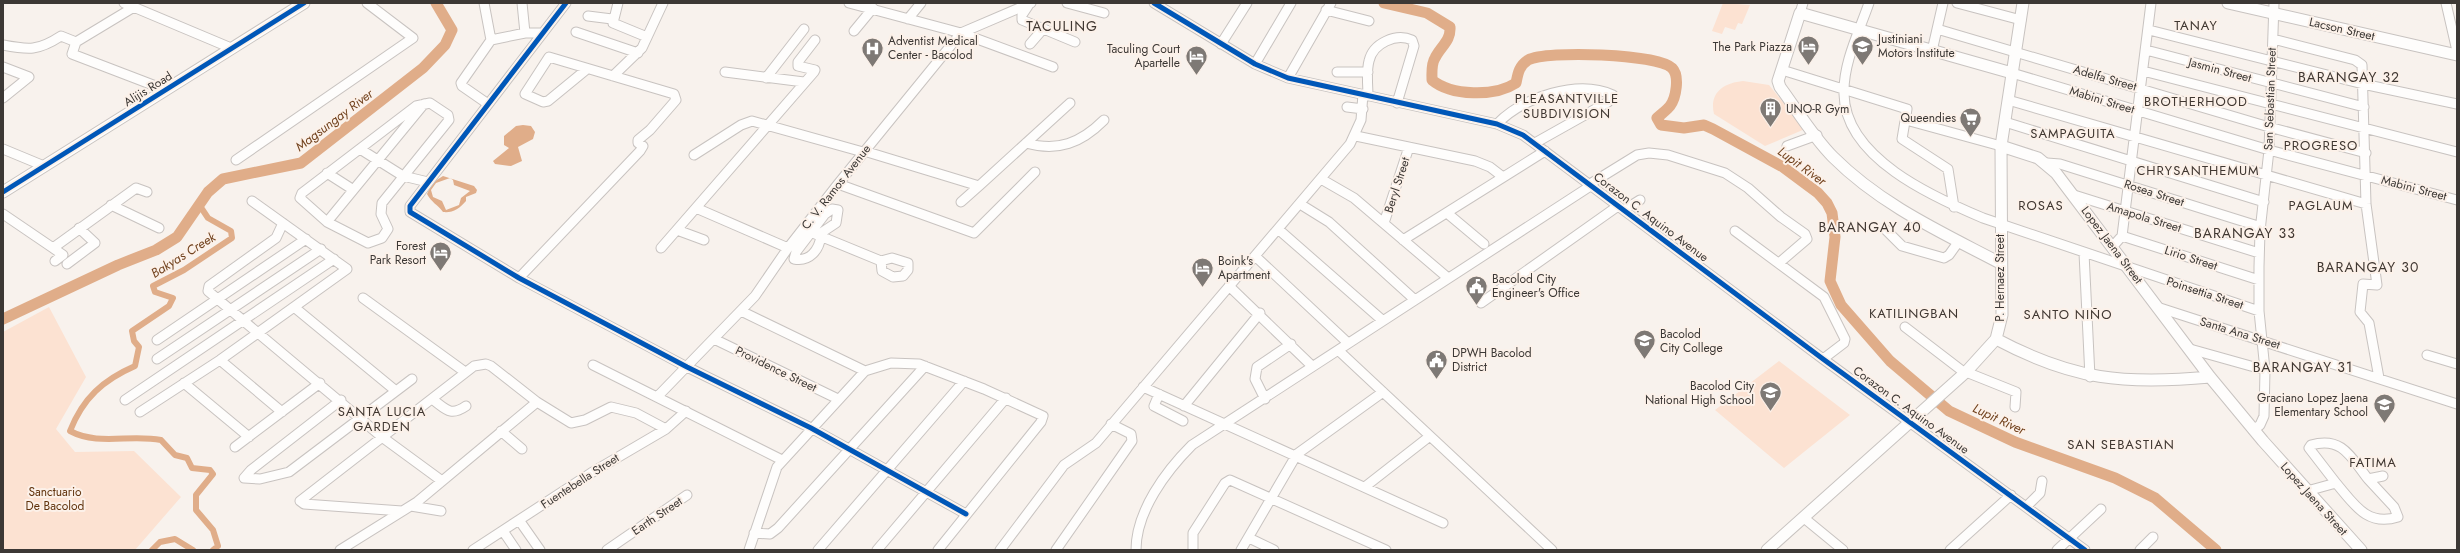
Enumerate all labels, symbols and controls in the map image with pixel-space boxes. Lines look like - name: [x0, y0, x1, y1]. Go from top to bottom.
- street label: Lacson Street: [2307, 13, 2377, 45]
- district label: TACULING: [1026, 16, 1098, 36]
- district label: TANAY: [2174, 16, 2218, 35]
- place label: Justiniani Motors Institute: [1876, 30, 1955, 62]
- place label: Adventist Medical Center - Bacolod: [888, 32, 978, 64]
- school or university icon: Justiniani Motors Institute: [1849, 33, 1875, 66]
- hotel icon: The Park Piazza: [1795, 34, 1821, 67]
- hospital icon: Adventist Medical Center - Bacolod: [860, 35, 886, 68]
- place label: The Park Piazza: [1713, 38, 1792, 56]
- place label: Taculing Court Apartelle: [1107, 40, 1180, 72]
- hotel icon: Taculing Court Apartelle: [1183, 43, 1209, 76]
- street label: San Sebastian Street: [2259, 47, 2281, 151]
- street label: Jasmin Street: [2185, 52, 2254, 87]
- street label: Adelfa Street: [2071, 60, 2139, 96]
- street label: Alijis Road: [120, 67, 176, 111]
- district label: BARANGAY 32: [2298, 67, 2400, 87]
- street label: Mabini Street: [2067, 82, 2137, 118]
- water label: Magsungay River: [291, 84, 377, 156]
- district label: PLEASANTVILLE SUBDIVISION: [1515, 89, 1619, 123]
- district label: BROTHERHOOD: [2144, 92, 2248, 111]
- building icon: UNO-R Gym: [1758, 96, 1784, 129]
- place label: UNO-R Gym: [1786, 100, 1849, 118]
- supermarket icon: Queendies: [1958, 105, 1984, 138]
- place label: Queendies: [1901, 109, 1956, 127]
- district label: SAMPAGUITA: [2030, 124, 2116, 143]
- district label: PROGRESO: [2284, 136, 2358, 155]
- street label: C. V. Ramos Avenue: [797, 141, 875, 233]
- water label: Lupit River: [1774, 142, 1831, 191]
- street label: Beryl Street: [1380, 155, 1414, 215]
- district label: CHRYSANTHEMUM: [2136, 161, 2260, 180]
- street label: Corazon C. Aquino Avenue: [1590, 168, 1712, 266]
- street label: Mabini Street: [2379, 171, 2449, 205]
- street label: Rosea Street: [2122, 175, 2187, 211]
- district label: ROSAS: [2018, 196, 2064, 215]
- district label: PAGLAUM: [2289, 196, 2353, 215]
- street label: Amapola Street: [2104, 197, 2184, 237]
- street label: Lopez Jaena Street: [2077, 202, 2147, 288]
- district label: BARANGAY 40: [1818, 217, 1922, 237]
- district label: BARANGAY 33: [2194, 223, 2296, 243]
- water label: Bakyas Creek: [147, 227, 219, 282]
- street label: P. Hernaez Street: [1991, 234, 2009, 322]
- place label: Forest Park Resort: [370, 237, 426, 269]
- hotel icon: Forest Park Resort: [428, 240, 454, 273]
- street label: Lirio Street: [2162, 241, 2220, 275]
- place label: Boink's Apartment: [1218, 252, 1270, 284]
- hotel icon: Boink's Apartment: [1190, 255, 1216, 288]
- district label: BARANGAY 30: [2317, 257, 2419, 277]
- place label: Bacolod City Engineer's Office: [1492, 270, 1580, 302]
- street label: Poinsettia Street: [2164, 272, 2246, 314]
- public building icon: Bacolod City Engineer's Office: [1463, 273, 1489, 306]
- district label: KATILINGBAN: [1869, 304, 1959, 323]
- district label: SANTO NIÑO: [2024, 305, 2112, 324]
- street label: Santa Ana Street: [2198, 312, 2282, 354]
- place label: Bacolod City College: [1660, 325, 1723, 357]
- school or university icon: Bacolod City College: [1632, 328, 1658, 361]
- street label: Providence Street: [732, 342, 820, 397]
- place label: DPWH Bacolod District: [1452, 344, 1532, 376]
- public building icon: DPWH Bacolod District: [1423, 347, 1449, 380]
- district label: BARANGAY 31: [2253, 357, 2353, 377]
- street label: Corazon C. Aquino Avenue: [1849, 362, 1973, 458]
- place label: Bacolod City National High School: [1645, 377, 1755, 409]
- school or university icon: Bacolod City National High School: [1757, 380, 1783, 413]
- place label: Graciano Lopez Jaena Elementary School: [2257, 389, 2368, 421]
- school or university icon: Graciano Lopez Jaena Elementary School: [2371, 392, 2397, 425]
- water label: Lupit River: [1970, 399, 2029, 440]
- district label: SANTA LUCIA GARDEN: [338, 402, 426, 436]
- district label: SAN SEBASTIAN: [2067, 435, 2175, 454]
- street label: Fuentebella Street: [537, 449, 623, 513]
- district label: FATIMA: [2349, 453, 2397, 472]
- street label: Lopez Jaena Street: [2276, 458, 2352, 540]
- park label: Sanctuario De Bacolod: [26, 483, 84, 515]
- street label: Earth Street: [628, 492, 686, 540]

